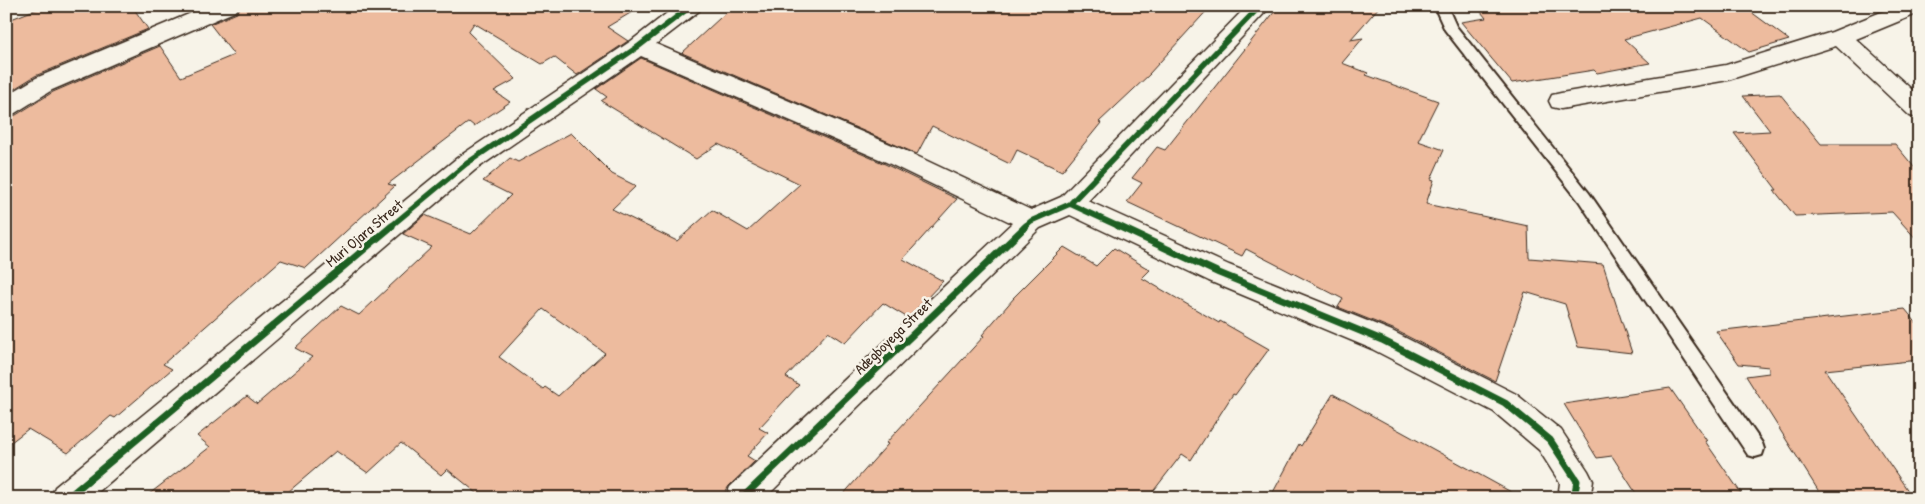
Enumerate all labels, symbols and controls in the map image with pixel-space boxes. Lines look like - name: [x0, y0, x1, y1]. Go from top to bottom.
- street label: Muri Ojara Street: [321, 194, 408, 272]
- street label: Adegboyega Street: [849, 293, 937, 379]

